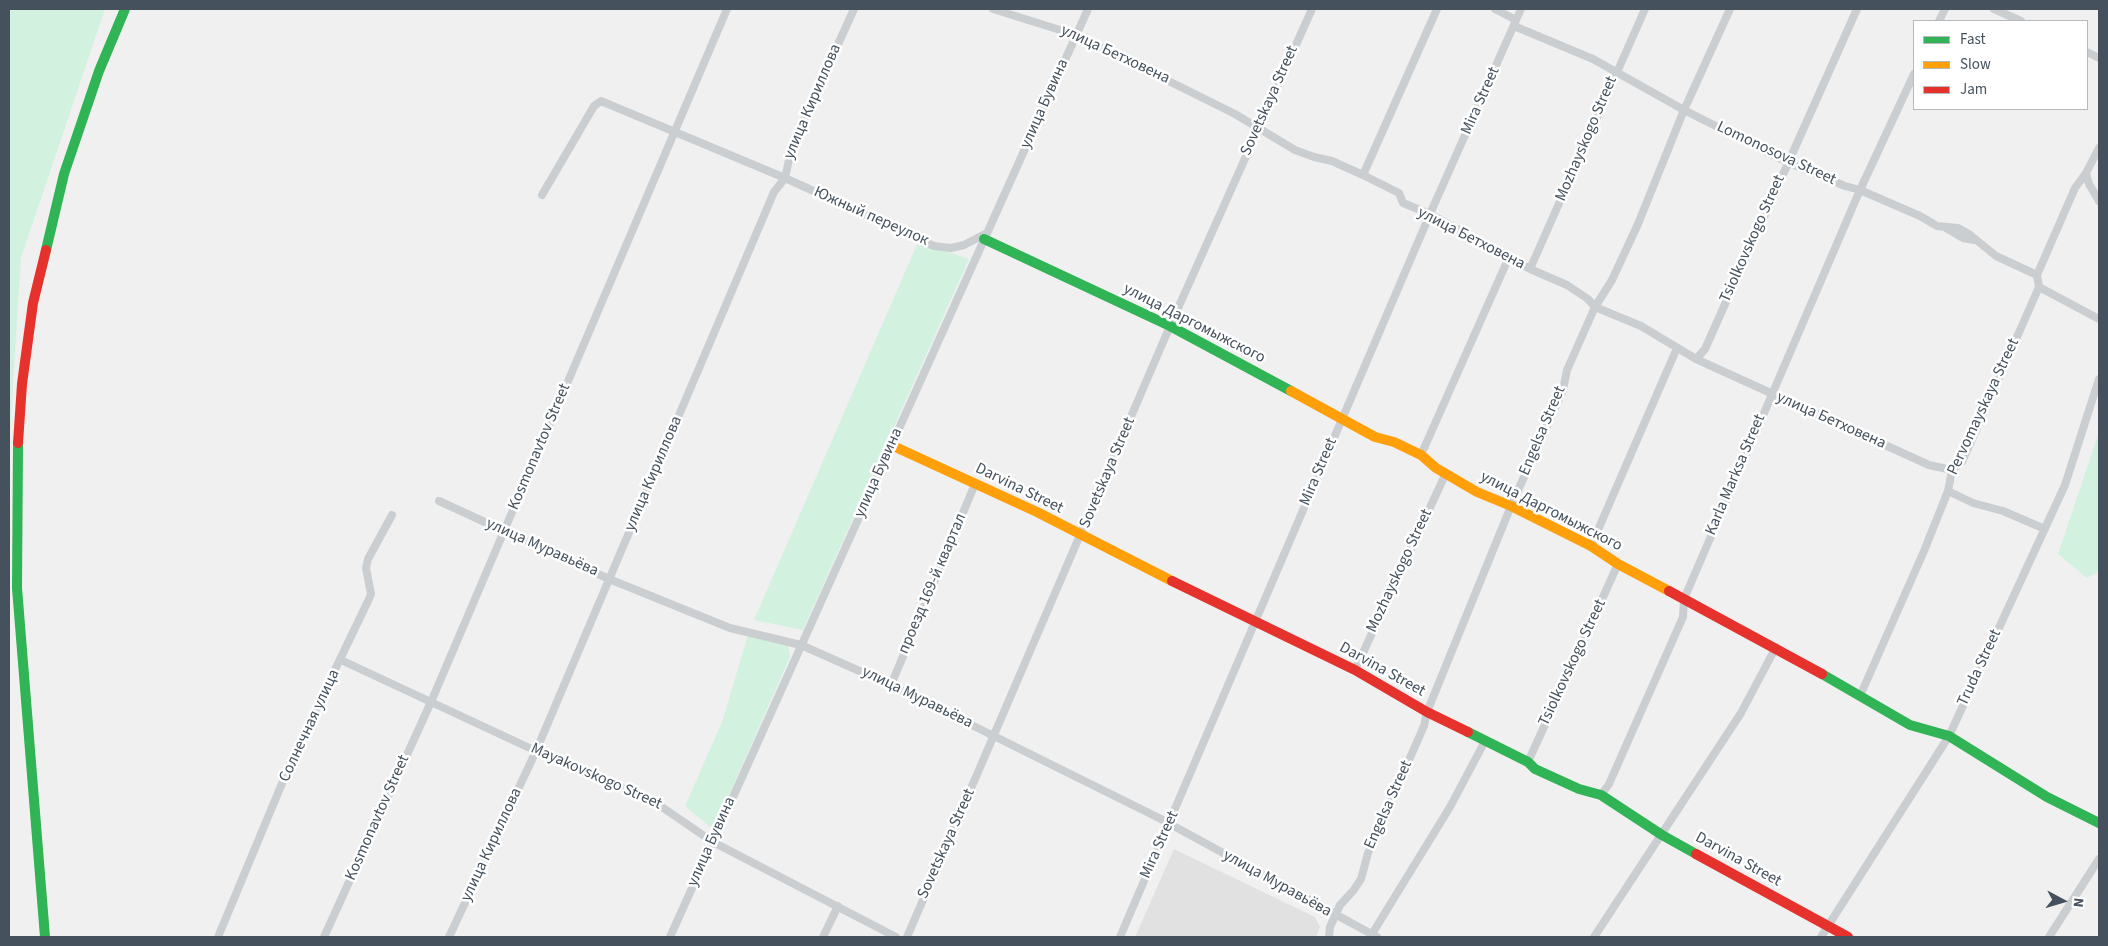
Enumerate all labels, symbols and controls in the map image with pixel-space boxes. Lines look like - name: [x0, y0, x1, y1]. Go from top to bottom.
- legend: [1913, 20, 2088, 110]
- street label: улица Бетховена: [1057, 21, 1173, 89]
- text: Fast: [1960, 29, 1986, 50]
- street label: улица Кириллова: [780, 42, 846, 162]
- street label: Sovetskaya Street: [1237, 43, 1303, 159]
- text: Slow: [1960, 54, 1991, 75]
- street label: улица Бувина: [1017, 56, 1073, 152]
- street label: Mira Street: [1458, 64, 1504, 138]
- street label: Mozhayskogo Street: [1552, 74, 1622, 204]
- text: Jam: [1960, 79, 1987, 100]
- street label: Lomonosova Street: [1713, 118, 1839, 190]
- street label: Tsiolkovskogo Street: [1716, 172, 1790, 306]
- street label: Южный переулок: [811, 183, 931, 251]
- street label: улица Бетховена: [1414, 204, 1528, 274]
- street label: улица Даргомыжского: [1120, 280, 1268, 368]
- street label: Pervomayskaya Street: [1944, 336, 2024, 478]
- street label: Kosmonavtov Street: [505, 381, 575, 513]
- street label: Engelsa Street: [1516, 383, 1570, 479]
- street label: улица Бетховена: [1773, 388, 1889, 454]
- street label: Karla Marksa Street: [1702, 412, 1770, 538]
- street label: улица Кириллова: [621, 414, 687, 534]
- street label: Sovetskaya Street: [1076, 415, 1140, 531]
- street label: улица Бувина: [851, 425, 907, 521]
- street label: Mira Street: [1296, 435, 1342, 509]
- street label: Darvina Street: [972, 459, 1066, 519]
- street label: улица Даргомыжского: [1477, 468, 1625, 556]
- street label: Mozhayskogo Street: [1363, 506, 1437, 636]
- street label: проезд 169-й квартал: [895, 511, 971, 657]
- street label: улица Муравьёва: [483, 515, 601, 581]
- street label: Tsiolkovskogo Street: [1535, 597, 1611, 729]
- street label: Truda Street: [1954, 627, 2006, 709]
- street label: Darvina Street: [1336, 638, 1428, 702]
- street label: улица Муравьёва: [858, 663, 976, 733]
- street label: Солнечная улица: [276, 667, 344, 785]
- street label: Mayakovskogo Street: [527, 739, 665, 815]
- street label: Kosmonavtov Street: [342, 752, 414, 884]
- street label: Engelsa Street: [1361, 758, 1417, 852]
- street label: улица Кириллова: [457, 785, 527, 905]
- street label: Sovetskaya Street: [914, 786, 980, 902]
- street label: улица Бувина: [684, 794, 740, 890]
- street label: Mira Street: [1137, 808, 1183, 882]
- street label: Darvina Street: [1692, 828, 1784, 892]
- street label: улица Муравьёва: [1219, 846, 1335, 922]
- north arrow: [2038, 876, 2088, 926]
- text: N: [2067, 897, 2088, 908]

